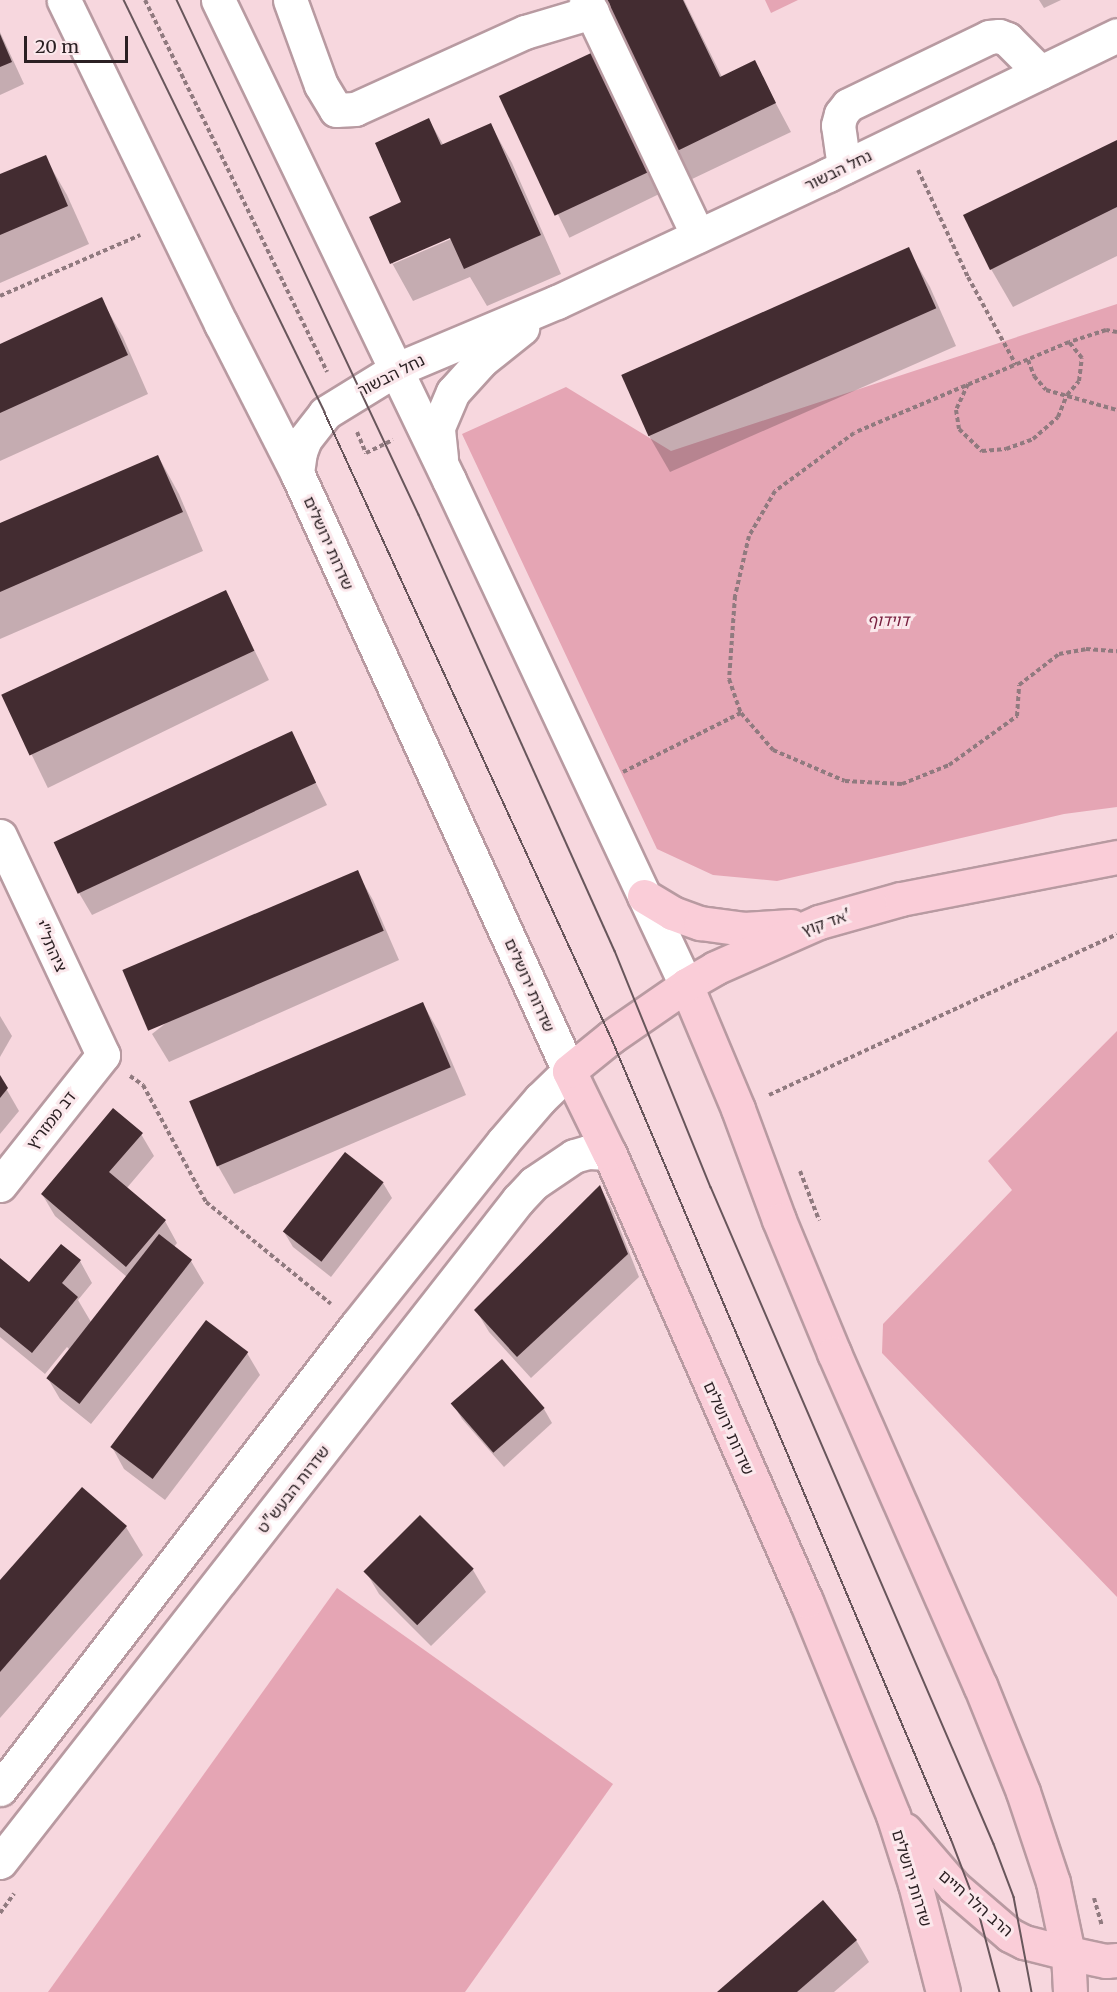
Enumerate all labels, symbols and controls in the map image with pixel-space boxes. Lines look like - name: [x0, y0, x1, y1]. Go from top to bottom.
- scale bar: [27, 24, 130, 62]
- text: 20 m: [35, 35, 79, 58]
- street label: נחל הבשור: [801, 145, 875, 195]
- street label: נחל הבשור: [354, 350, 428, 400]
- street label: שדרות ירושלים: [300, 493, 358, 593]
- park label: דוידוף: [867, 610, 909, 630]
- street label: אד קוץ': [799, 905, 853, 939]
- street label: ציהתל"י: [31, 917, 71, 975]
- street label: שדרות ירושלים: [501, 935, 559, 1035]
- street label: דב ממזריץ: [22, 1087, 80, 1153]
- street label: שדרות ירושלים: [700, 1378, 758, 1478]
- street label: שדרות הבעש"ט: [253, 1441, 333, 1537]
- street label: שדרות ירושלים: [888, 1827, 936, 1929]
- street label: הרב הלר חיים: [935, 1866, 1017, 1940]

